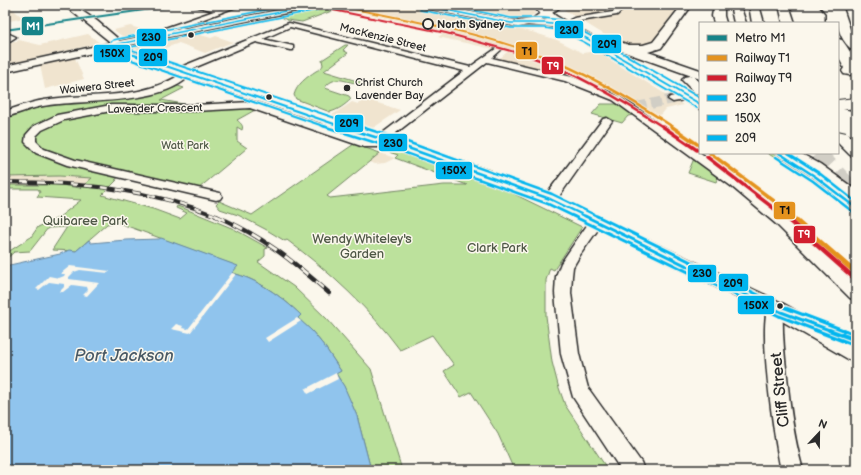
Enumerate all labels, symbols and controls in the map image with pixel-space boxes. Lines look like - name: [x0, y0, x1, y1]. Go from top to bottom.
- line badge: M1: [21, 16, 44, 36]
- marker: North Sydney: [422, 18, 434, 30]
- place label: North Sydney: [437, 18, 504, 31]
- text: M1: [26, 20, 40, 33]
- street label: MacKenzie Street: [338, 20, 428, 55]
- line badge: 230: [554, 20, 584, 39]
- legend: [699, 22, 839, 154]
- text: 230: [559, 24, 579, 37]
- line badge: 230: [136, 28, 167, 47]
- unlabelled marker: [186, 30, 196, 40]
- text: 230: [141, 31, 161, 44]
- text: Metro M1: [735, 31, 785, 46]
- line badge: 209: [591, 34, 622, 54]
- text: 209: [597, 38, 617, 51]
- line badge: T1: [515, 41, 538, 60]
- line badge: 150X: [93, 44, 131, 63]
- text: T1: [522, 45, 532, 58]
- text: 150X: [100, 47, 125, 60]
- line badge: 209: [138, 48, 168, 67]
- text: 209: [143, 51, 163, 64]
- text: Railway T1: [735, 51, 790, 66]
- line badge: T9: [541, 56, 564, 75]
- text: T9: [547, 60, 559, 73]
- text: Railway T9: [735, 71, 792, 86]
- street label: Waiwera Street: [59, 76, 136, 97]
- place label: Christ Church Lavender Bay: [355, 76, 424, 102]
- marker: Christ Church Lavender Bay: [342, 83, 352, 93]
- text: 230: [735, 91, 756, 106]
- unlabelled marker: [264, 92, 274, 102]
- street label: Lavender Crescent: [107, 101, 203, 116]
- text: 150X: [735, 111, 761, 126]
- line badge: 209: [334, 114, 364, 133]
- text: 209: [339, 117, 359, 130]
- text: 209: [735, 131, 756, 146]
- line badge: 230: [378, 133, 408, 152]
- text: 230: [383, 137, 403, 150]
- park label: Watt Park: [161, 139, 209, 152]
- line badge: 150X: [435, 161, 473, 180]
- text: 150X: [442, 164, 467, 177]
- line badge: T1: [773, 201, 796, 220]
- text: T1: [780, 204, 790, 217]
- park label: Quibaree Park: [43, 213, 128, 229]
- line badge: T9: [793, 225, 816, 244]
- text: T9: [798, 228, 810, 241]
- park label: Wendy Whiteley's Garden: [312, 231, 412, 262]
- park label: Clark Park: [467, 240, 528, 256]
- line badge: 230: [687, 264, 717, 283]
- text: 230: [692, 267, 712, 280]
- line badge: 209: [718, 273, 749, 292]
- text: 209: [723, 277, 743, 290]
- line badge: 150X: [737, 295, 775, 315]
- text: 150X: [744, 299, 769, 312]
- unlabelled marker: [775, 301, 785, 311]
- water label: Port Jackson: [74, 346, 174, 366]
- street label: Cliff Street: [767, 351, 794, 428]
- north arrow: [799, 413, 839, 453]
- text: N: [816, 417, 829, 432]

